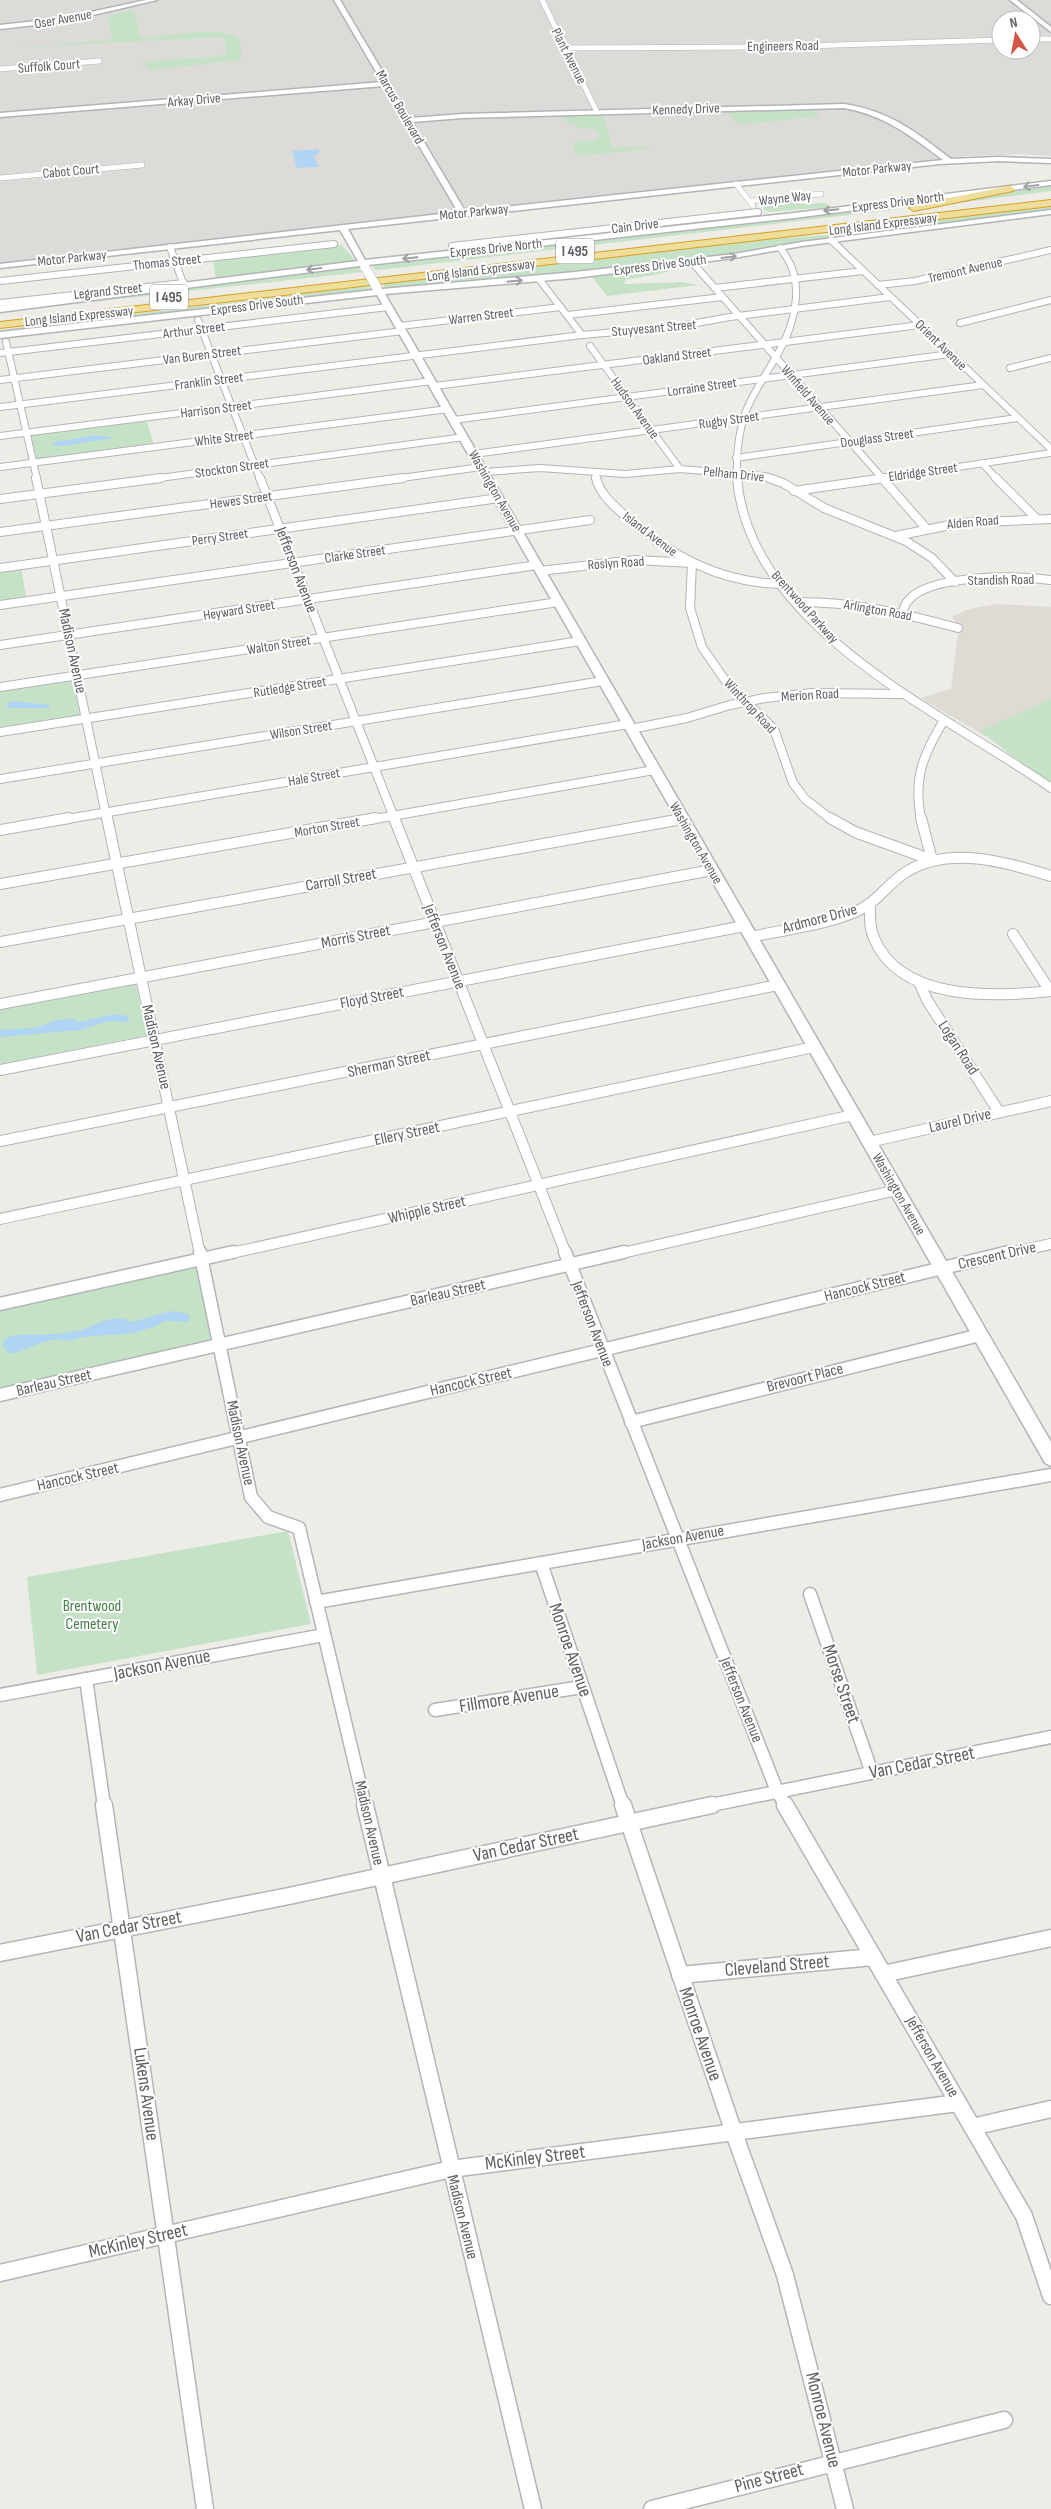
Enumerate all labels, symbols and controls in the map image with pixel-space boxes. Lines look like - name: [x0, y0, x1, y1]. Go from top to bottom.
- street label: Oser Avenue: [33, 6, 93, 32]
- north arrow: [991, 10, 1041, 60]
- text: N: [1008, 14, 1019, 32]
- street label: Plant Avenue: [548, 25, 590, 87]
- street label: Engineers Road: [747, 37, 819, 55]
- street label: Suffolk Court: [17, 55, 81, 77]
- street label: Marcus Boulevard: [372, 67, 428, 147]
- street label: Arkay Drive: [166, 89, 221, 111]
- street label: Kennedy Drive: [652, 99, 720, 119]
- street label: Motor Parkway: [842, 157, 913, 181]
- street label: Cabot Court: [42, 160, 100, 182]
- one-way arrow: [1023, 181, 1039, 191]
- street label: Wayne Way: [758, 187, 813, 209]
- street label: Express Drive North: [851, 188, 945, 216]
- street label: Motor Parkway: [439, 200, 510, 224]
- one-way arrow: [824, 205, 840, 215]
- street label: Long Island Expressway: [828, 209, 939, 239]
- street label: Cain Drive: [611, 215, 659, 237]
- street label: Express Drive North: [449, 235, 543, 261]
- road number: I 495: [556, 238, 594, 264]
- street label: Motor Parkway: [37, 246, 108, 270]
- street label: Thomas Street: [132, 250, 202, 274]
- street label: Express Drive South: [613, 251, 707, 279]
- one-way arrow: [721, 252, 737, 262]
- one-way arrow: [402, 253, 418, 263]
- street label: Tremont Avenue: [926, 253, 1004, 287]
- street label: Long Island Expressway: [426, 255, 537, 285]
- one-way arrow: [307, 264, 323, 274]
- one-way arrow: [507, 276, 523, 286]
- street label: Legrand Street: [73, 279, 143, 303]
- road number: I 495: [150, 284, 188, 310]
- street label: Express Drive South: [210, 291, 304, 319]
- street label: Long Island Expressway: [24, 302, 135, 330]
- street label: Warren Street: [448, 304, 514, 328]
- street label: Stuyvesant Street: [611, 316, 697, 340]
- street label: Orient Avenue: [911, 316, 971, 374]
- street label: Arthur Street: [161, 318, 226, 342]
- street label: Van Buren Street: [162, 342, 242, 368]
- street label: Oakland Street: [642, 343, 712, 369]
- street label: Winfield Avenue: [777, 361, 839, 429]
- street label: Franklin Street: [174, 368, 244, 394]
- street label: Hudson Avenue: [607, 374, 663, 442]
- street label: Lorraine Street: [666, 374, 738, 400]
- street label: Harrison Street: [179, 396, 253, 422]
- street label: Rugby Street: [698, 407, 760, 433]
- street label: Douglass Street: [839, 424, 915, 452]
- street label: White Street: [194, 426, 254, 450]
- street label: Washington Avenue: [465, 447, 525, 535]
- street label: Stockton Street: [194, 454, 270, 482]
- street label: Eldridge Street: [887, 459, 959, 485]
- street label: Pelham Drive: [703, 462, 765, 486]
- street label: Hewes Street: [209, 487, 273, 513]
- street label: Island Avenue: [619, 508, 681, 560]
- street label: Alden Road: [945, 511, 1000, 533]
- street label: Jefferson Avenue: [271, 524, 321, 616]
- street label: Perry Street: [191, 525, 249, 549]
- street label: Clarke Street: [323, 541, 387, 567]
- street label: Roslyn Road: [587, 553, 645, 573]
- street label: Brentwood Parkway: [768, 567, 843, 647]
- street label: Standish Road: [968, 571, 1035, 589]
- street label: Arlington Road: [842, 595, 914, 624]
- street label: Heyward Street: [202, 596, 276, 624]
- street label: Madison Avenue: [54, 607, 90, 695]
- street label: Walton Street: [246, 632, 312, 658]
- street label: Rutledge Street: [252, 673, 328, 701]
- street label: Winthrop Road: [720, 675, 780, 737]
- street label: Merion Road: [781, 685, 840, 705]
- street label: Wilson Street: [269, 717, 333, 743]
- street label: Hale Street: [287, 764, 341, 790]
- street label: Washington Avenue: [666, 799, 726, 887]
- street label: Morton Street: [293, 813, 361, 841]
- street label: Carroll Street: [304, 864, 378, 896]
- street label: Ardmore Drive: [780, 900, 859, 938]
- street label: Jefferson Avenue: [418, 901, 470, 992]
- street label: Morris Street: [320, 921, 392, 953]
- street label: Floyd Street: [338, 982, 406, 1013]
- street label: Madison Avenue: [137, 1003, 175, 1091]
- street label: Logan Road: [933, 1017, 983, 1079]
- street label: Sherman Street: [346, 1046, 432, 1082]
- street label: Laurel Drive: [927, 1105, 993, 1137]
- street label: Ellery Street: [373, 1118, 441, 1150]
- street label: Washington Avenue: [869, 1150, 929, 1238]
- street label: Whipple Street: [386, 1192, 468, 1228]
- street label: Crescent Drive: [956, 1238, 1038, 1274]
- street label: Hancock Street: [822, 1268, 908, 1306]
- street label: Barleau Street: [409, 1275, 488, 1311]
- street label: Jefferson Avenue: [567, 1278, 617, 1370]
- street label: Brevoort Place: [765, 1359, 845, 1397]
- street label: Hancock Street: [428, 1363, 514, 1401]
- street label: Barleau Street: [15, 1365, 94, 1401]
- street label: Madison Avenue: [222, 1399, 258, 1487]
- street label: Hancock Street: [35, 1458, 121, 1496]
- street label: Jackson Avenue: [640, 1521, 725, 1555]
- park label: Brentwood Cemetery: [63, 1597, 121, 1634]
- street label: Monroe Avenue: [543, 1600, 597, 1700]
- street label: Morse Street: [817, 1642, 865, 1727]
- street label: Jackson Avenue: [111, 1644, 212, 1686]
- street label: Jefferson Avenue: [715, 1654, 767, 1745]
- street label: Fillmore Avenue: [458, 1680, 560, 1718]
- street label: Van Cedar Street: [867, 1741, 977, 1784]
- street label: Madison Avenue: [350, 1779, 388, 1867]
- street label: Van Cedar Street: [471, 1823, 581, 1867]
- street label: Van Cedar Street: [74, 1905, 184, 1948]
- street label: Cleveland Street: [724, 1950, 831, 1982]
- street label: Monroe Avenue: [673, 1984, 727, 2084]
- street label: Jefferson Avenue: [901, 2012, 963, 2101]
- street label: Lukens Avenue: [128, 2046, 164, 2142]
- street label: McKinley Street: [484, 2140, 587, 2176]
- street label: Madison Avenue: [442, 2173, 482, 2261]
- street label: McKinley Street: [86, 2218, 190, 2264]
- street label: Monroe Avenue: [800, 2370, 846, 2470]
- street label: Pine Street: [732, 2458, 806, 2498]

